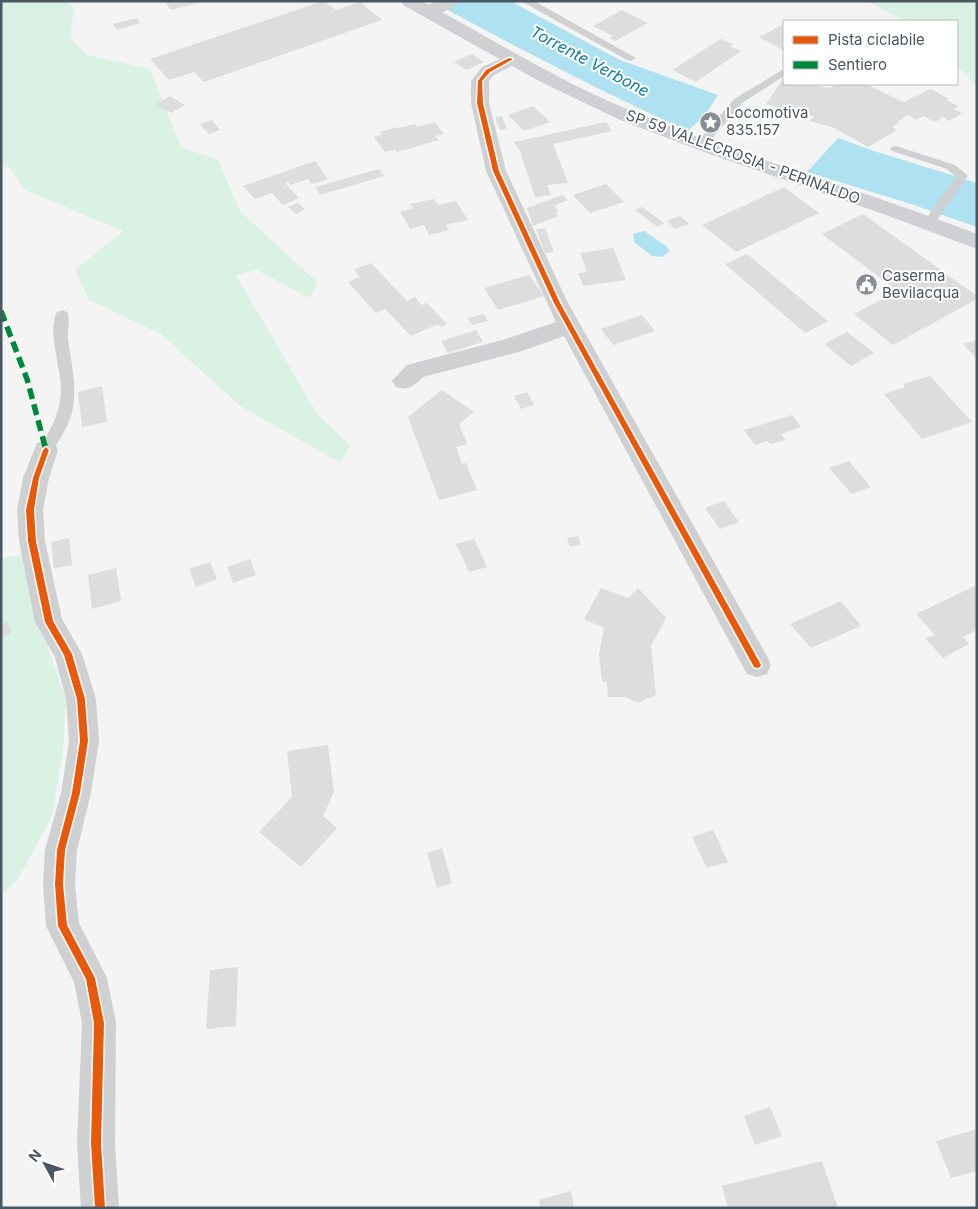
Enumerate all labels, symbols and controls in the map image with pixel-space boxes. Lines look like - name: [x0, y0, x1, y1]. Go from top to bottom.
- legend: [783, 20, 958, 85]
- water label: Torrente Verbone: [527, 21, 653, 101]
- text: Pista ciclabile: [828, 30, 925, 49]
- text: Sentiero: [828, 55, 887, 74]
- place label: Locomotiva 835.157: [726, 103, 809, 139]
- street label: SP 59 VALLECROSIA - PERINALDO: [623, 105, 863, 208]
- place icon: Locomotiva 835.157: [698, 110, 722, 134]
- place label: Caserma Bevilacqua: [882, 266, 959, 302]
- public building icon: Caserma Bevilacqua: [854, 273, 878, 297]
- north arrow: [20, 1139, 70, 1189]
- text: N: [25, 1146, 45, 1165]

